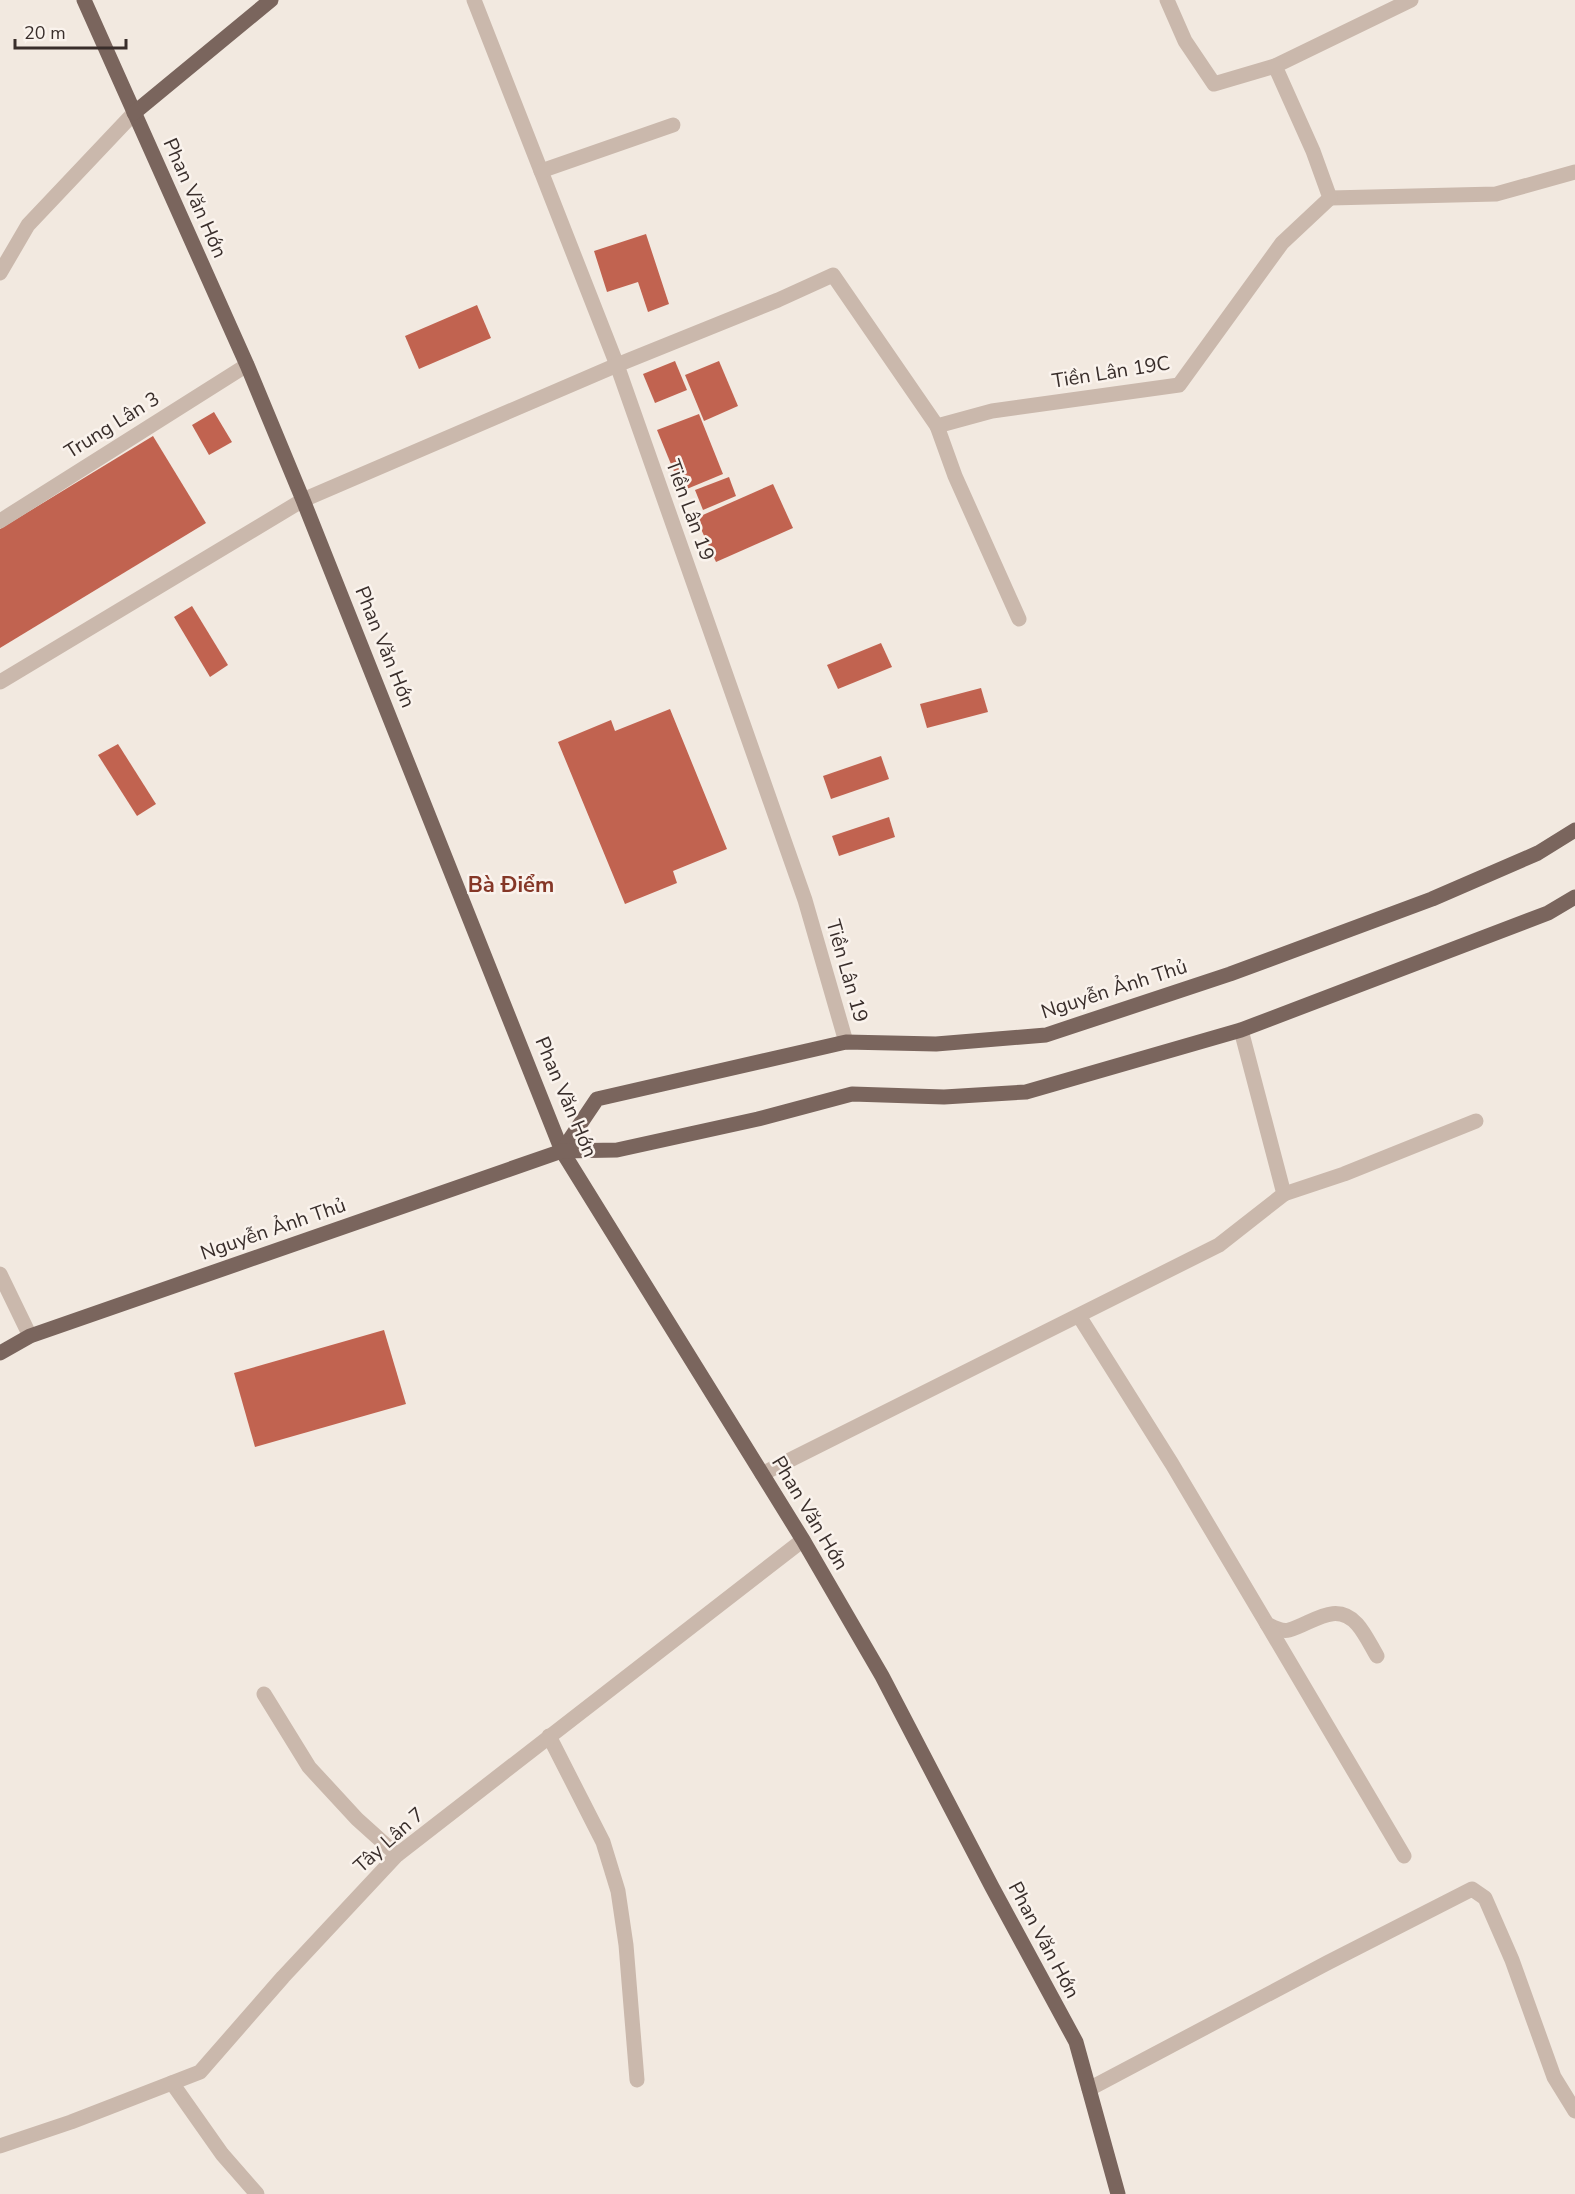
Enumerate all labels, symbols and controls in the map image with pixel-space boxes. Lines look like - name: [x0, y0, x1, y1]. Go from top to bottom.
- scale bar: [15, 12, 126, 50]
- text: 20 m: [24, 21, 66, 45]
- street label: Phan Văn Hớn: [157, 134, 233, 262]
- street label: Tiền Lân 19C: [1050, 349, 1172, 395]
- street label: Trung Lân 3: [59, 385, 165, 465]
- street label: Tiền Lân 19: [659, 456, 721, 564]
- street label: Phan Văn Hớn: [348, 582, 422, 712]
- district label: Bà Điểm: [468, 870, 554, 900]
- street label: Tiền Lân 19: [819, 916, 875, 1026]
- street label: Nguyễn Ảnh Thủ: [1038, 953, 1190, 1025]
- street label: Phan Văn Hớn: [528, 1033, 604, 1161]
- street label: Nguyễn Ảnh Thủ: [197, 1191, 349, 1267]
- street label: Phan Văn Hớn: [765, 1451, 855, 1575]
- street label: Tây Lân 7: [348, 1801, 430, 1879]
- street label: Phan Văn Hớn: [1002, 1877, 1086, 2003]

